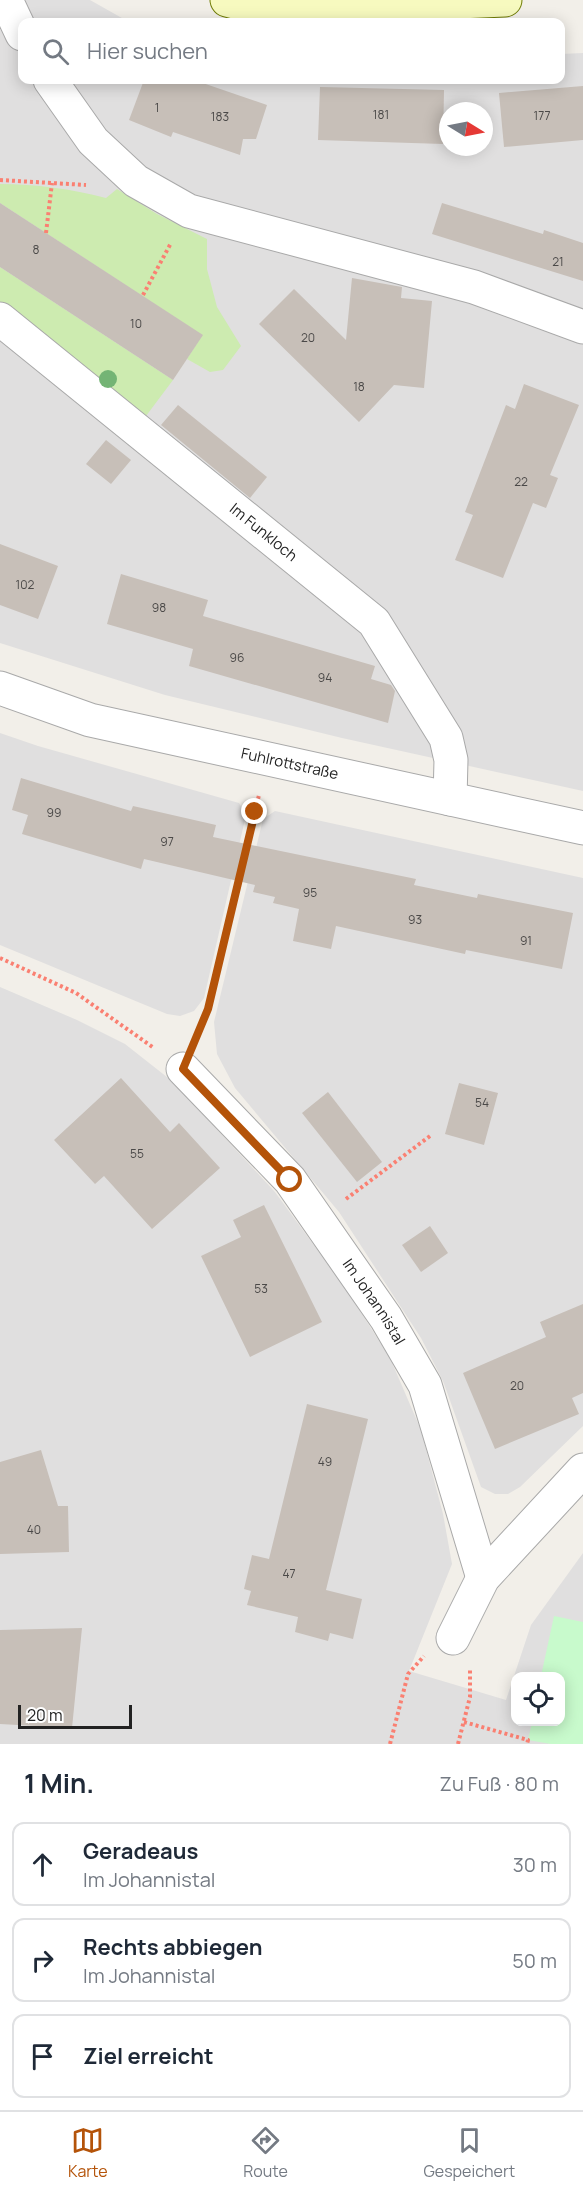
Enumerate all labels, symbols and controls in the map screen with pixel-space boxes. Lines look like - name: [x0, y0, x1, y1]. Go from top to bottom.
- search box: [18, 18, 565, 84]
- icon: search: [39, 35, 72, 68]
- text: Hier suchen: [87, 36, 208, 66]
- house number: 1: [155, 99, 159, 116]
- north arrow: [439, 102, 493, 156]
- house number: 181: [373, 106, 389, 123]
- house number: 177: [533, 107, 551, 124]
- house number: 183: [211, 108, 229, 125]
- house number: 8: [33, 241, 40, 258]
- house number: 21: [552, 253, 564, 270]
- house number: 10: [130, 315, 142, 332]
- house number: 20: [301, 329, 315, 346]
- house number: 18: [353, 378, 365, 395]
- house number: 22: [514, 473, 528, 490]
- street label: Im Funkloch: [225, 498, 302, 566]
- house number: 102: [16, 576, 35, 593]
- house number: 98: [152, 599, 166, 616]
- house number: 96: [230, 649, 244, 666]
- house number: 94: [318, 669, 332, 686]
- street label: Fuhlrottstraße: [239, 742, 341, 784]
- route end: [241, 798, 267, 824]
- house number: 99: [47, 804, 61, 821]
- house number: 97: [160, 833, 174, 850]
- house number: 95: [303, 884, 317, 901]
- house number: 93: [408, 911, 422, 928]
- house number: 91: [520, 932, 532, 949]
- house number: 54: [475, 1094, 489, 1111]
- house number: 55: [130, 1145, 144, 1162]
- route start: [276, 1166, 302, 1192]
- street label: Im Johannistal: [338, 1254, 410, 1348]
- house number: 53: [254, 1280, 268, 1297]
- house number: 20: [510, 1377, 524, 1394]
- house number: 49: [318, 1453, 332, 1470]
- house number: 40: [27, 1521, 41, 1538]
- house number: 47: [282, 1565, 296, 1582]
- map controls: [511, 1672, 565, 1726]
- button: locate: [511, 1672, 565, 1726]
- scale bar: [18, 1702, 132, 1730]
- text: 20 m: [27, 1704, 63, 1726]
- text: 1 Min.: [24, 1765, 94, 1801]
- text: Zu Fuß · 80 m: [440, 1770, 559, 1797]
- text: Geradeaus: [83, 1836, 198, 1866]
- icon: ahead: [26, 1848, 59, 1881]
- text: 30 m: [513, 1851, 557, 1878]
- text: Im Johannistal: [83, 1866, 215, 1893]
- text: Rechts abbiegen: [83, 1932, 262, 1962]
- icon: right: [26, 1944, 59, 1977]
- text: 50 m: [512, 1947, 557, 1974]
- text: Im Johannistal: [83, 1962, 215, 1989]
- icon: arrive: [26, 2040, 59, 2073]
- text: Ziel erreicht: [83, 2041, 214, 2071]
- tab: Karte: [68, 2124, 107, 2182]
- tab: Route: [243, 2124, 288, 2182]
- tab: Gespeichert: [424, 2124, 515, 2182]

